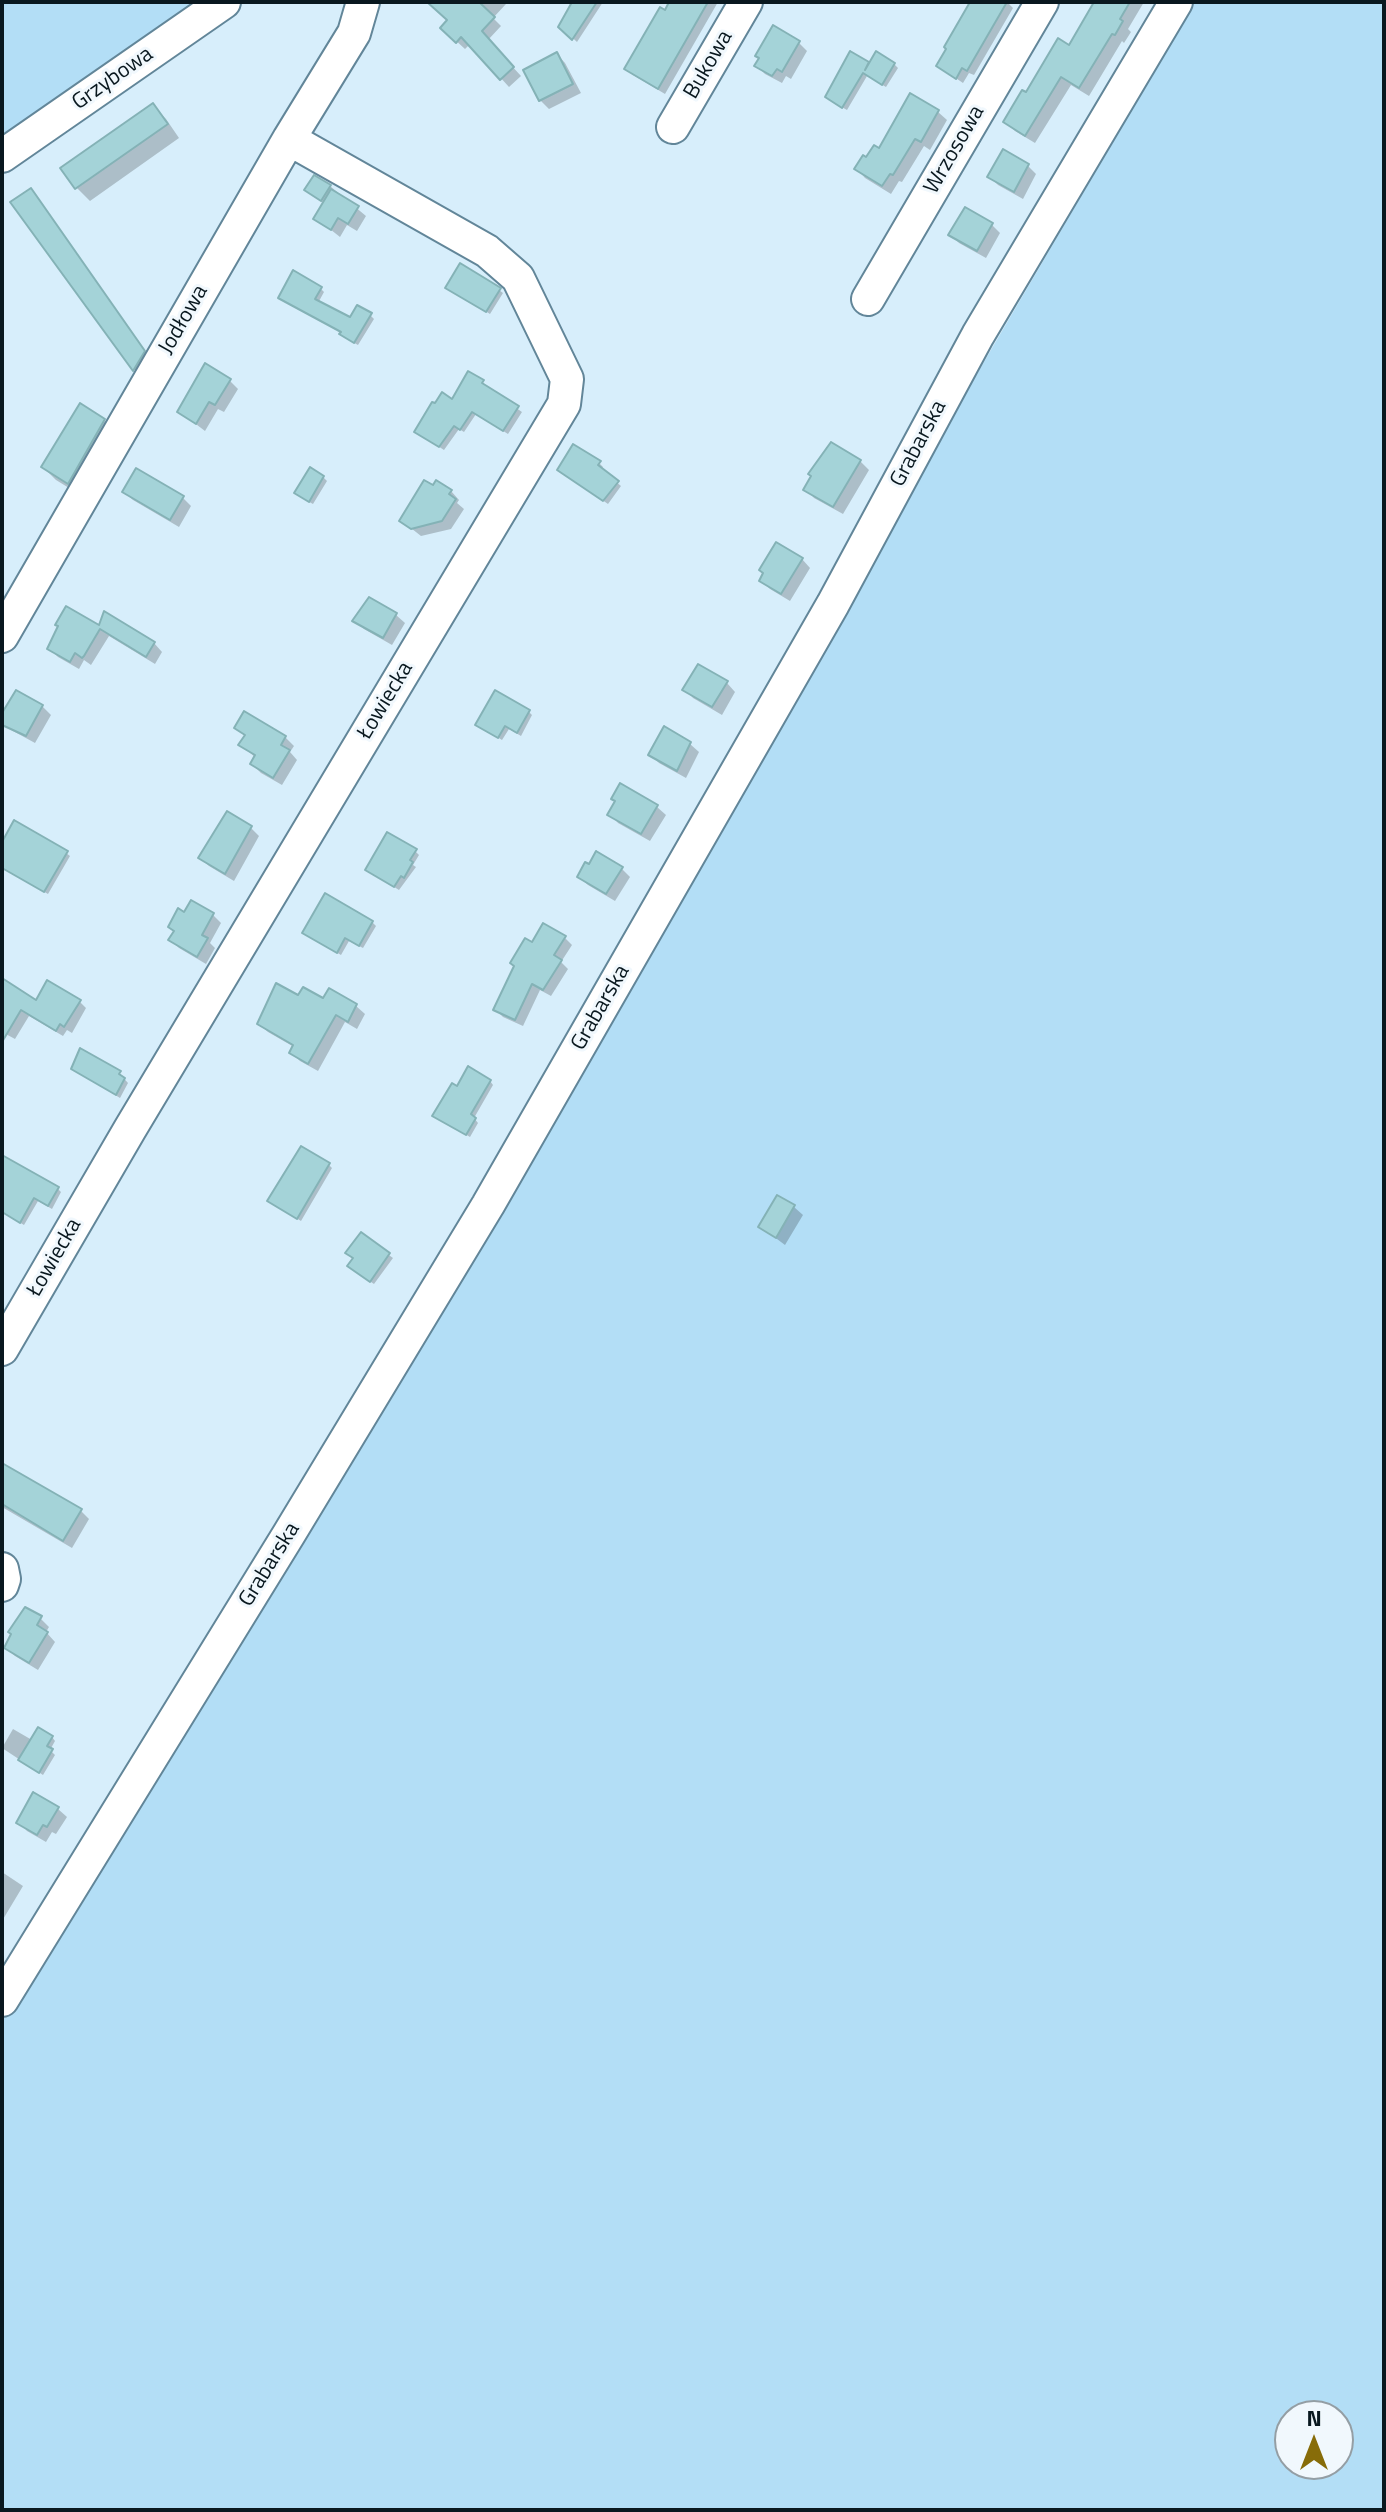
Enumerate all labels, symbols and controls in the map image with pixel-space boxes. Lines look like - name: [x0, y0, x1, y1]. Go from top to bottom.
- street label: Bukowa: [679, 26, 739, 104]
- street label: Grzybowa: [68, 42, 158, 116]
- street label: Wrzosowa: [919, 101, 991, 199]
- street label: Jodłowa: [154, 281, 214, 359]
- street label: Grabarska: [885, 396, 953, 492]
- street label: Łowiecka: [353, 657, 419, 745]
- street label: Grabarska: [566, 961, 636, 1055]
- street label: Łowiecka: [22, 1214, 88, 1302]
- street label: Grabarska: [234, 1518, 306, 1612]
- north arrow: [1274, 2400, 1354, 2480]
- text: N: [1306, 2401, 1322, 2435]

